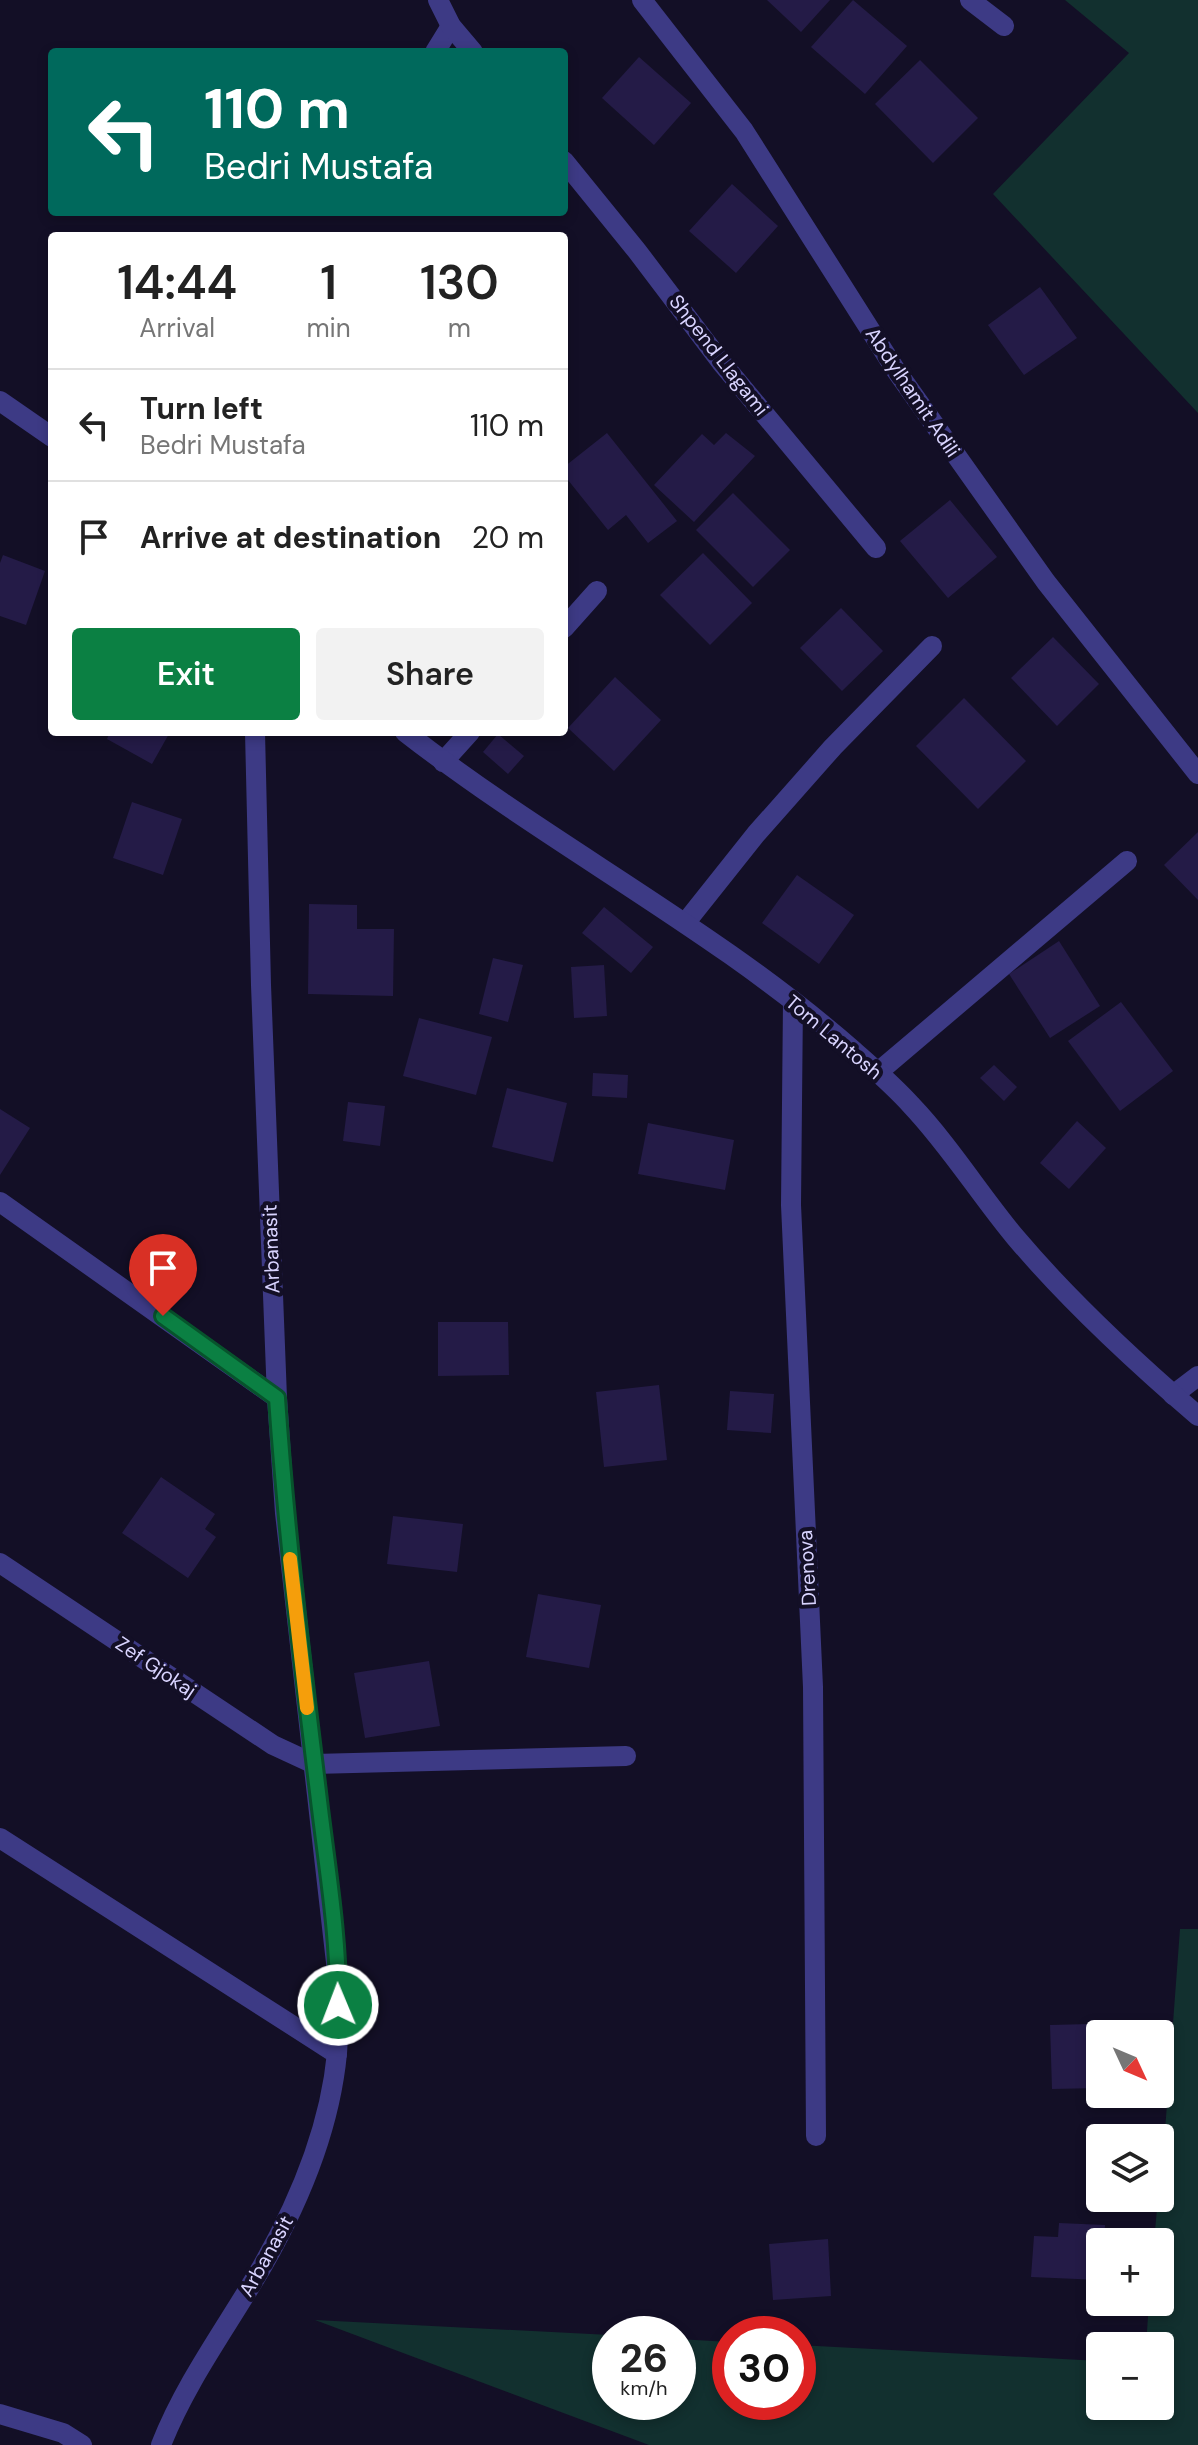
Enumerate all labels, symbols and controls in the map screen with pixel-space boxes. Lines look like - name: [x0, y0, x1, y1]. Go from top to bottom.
- text: 110 m: [204, 72, 350, 145]
- icon: left: [72, 80, 176, 184]
- text: Bedri Mustafa: [204, 143, 433, 190]
- text: 14:44: [117, 251, 237, 314]
- text: 1: [320, 251, 337, 314]
- text: 130: [420, 251, 499, 314]
- street label: Shpend Llagami: [664, 289, 774, 421]
- text: Arrival: [139, 311, 215, 345]
- text: min: [306, 311, 351, 345]
- text: m: [448, 311, 471, 345]
- street label: Abdylhamit Adili: [860, 322, 966, 462]
- text: Turn left: [140, 389, 263, 428]
- icon: left: [72, 403, 116, 447]
- text: 110 m: [470, 406, 544, 445]
- text: Bedri Mustafa: [140, 428, 306, 462]
- icon: arrive: [72, 515, 116, 559]
- text: Arrive at destination: [140, 518, 441, 557]
- text: 20 m: [472, 518, 544, 557]
- button: Exit: [72, 628, 300, 720]
- button: Share: [316, 628, 544, 720]
- street label: Tom Lantosh: [780, 989, 888, 1085]
- street label: Arbanasit: [256, 1204, 286, 1294]
- pin: [129, 1234, 197, 1316]
- icon: arrive: [141, 1246, 185, 1290]
- street label: Drenova: [792, 1529, 822, 1607]
- street label: Zef Gjokaj: [111, 1631, 201, 1703]
- position arrow: [296, 1963, 380, 2047]
- north arrow: [1086, 2020, 1174, 2108]
- map controls: [1086, 2020, 1174, 2420]
- button: layers: [1086, 2124, 1174, 2212]
- street label: Arbanasit: [233, 2211, 299, 2301]
- button: +: [1086, 2228, 1174, 2316]
- speed limit sign: 30: [712, 2316, 816, 2420]
- text: 26: [620, 2332, 668, 2384]
- button: −: [1086, 2332, 1174, 2420]
- text: km/h: [620, 2375, 668, 2401]

